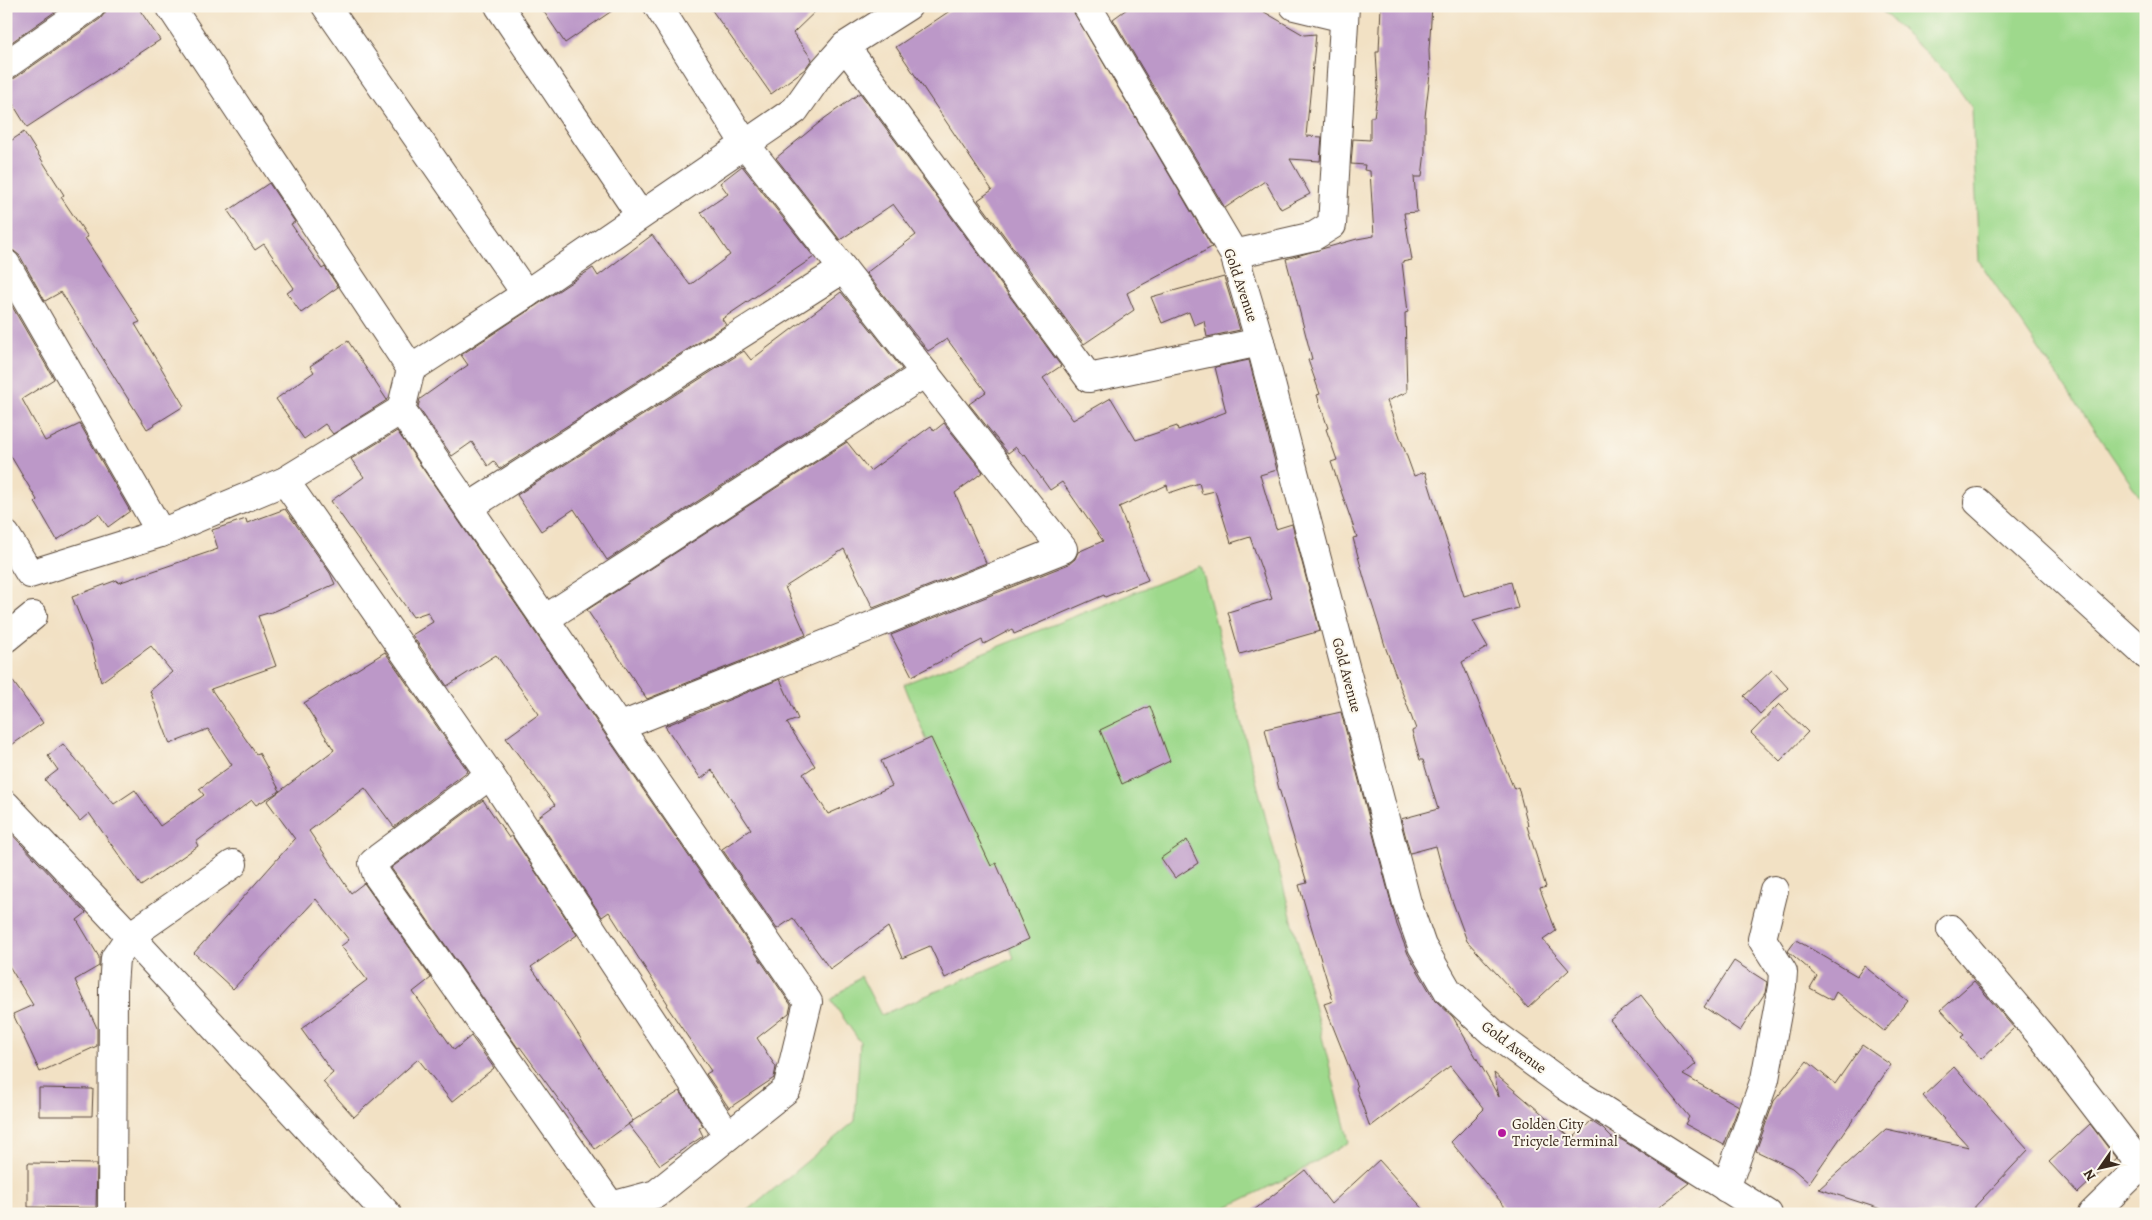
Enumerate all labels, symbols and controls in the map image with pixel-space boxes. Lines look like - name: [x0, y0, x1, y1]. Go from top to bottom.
- street label: Gold Avenue: [1219, 246, 1263, 325]
- street label: Gold Avenue: [1327, 635, 1367, 715]
- street label: Gold Avenue: [1477, 1016, 1551, 1078]
- place label: Golden City Tricycle Terminal: [1512, 1114, 1618, 1151]
- marker: Golden City Tricycle Terminal: [1496, 1127, 1508, 1139]
- north arrow: [2074, 1142, 2124, 1192]
- text: N: [2079, 1165, 2100, 1185]

